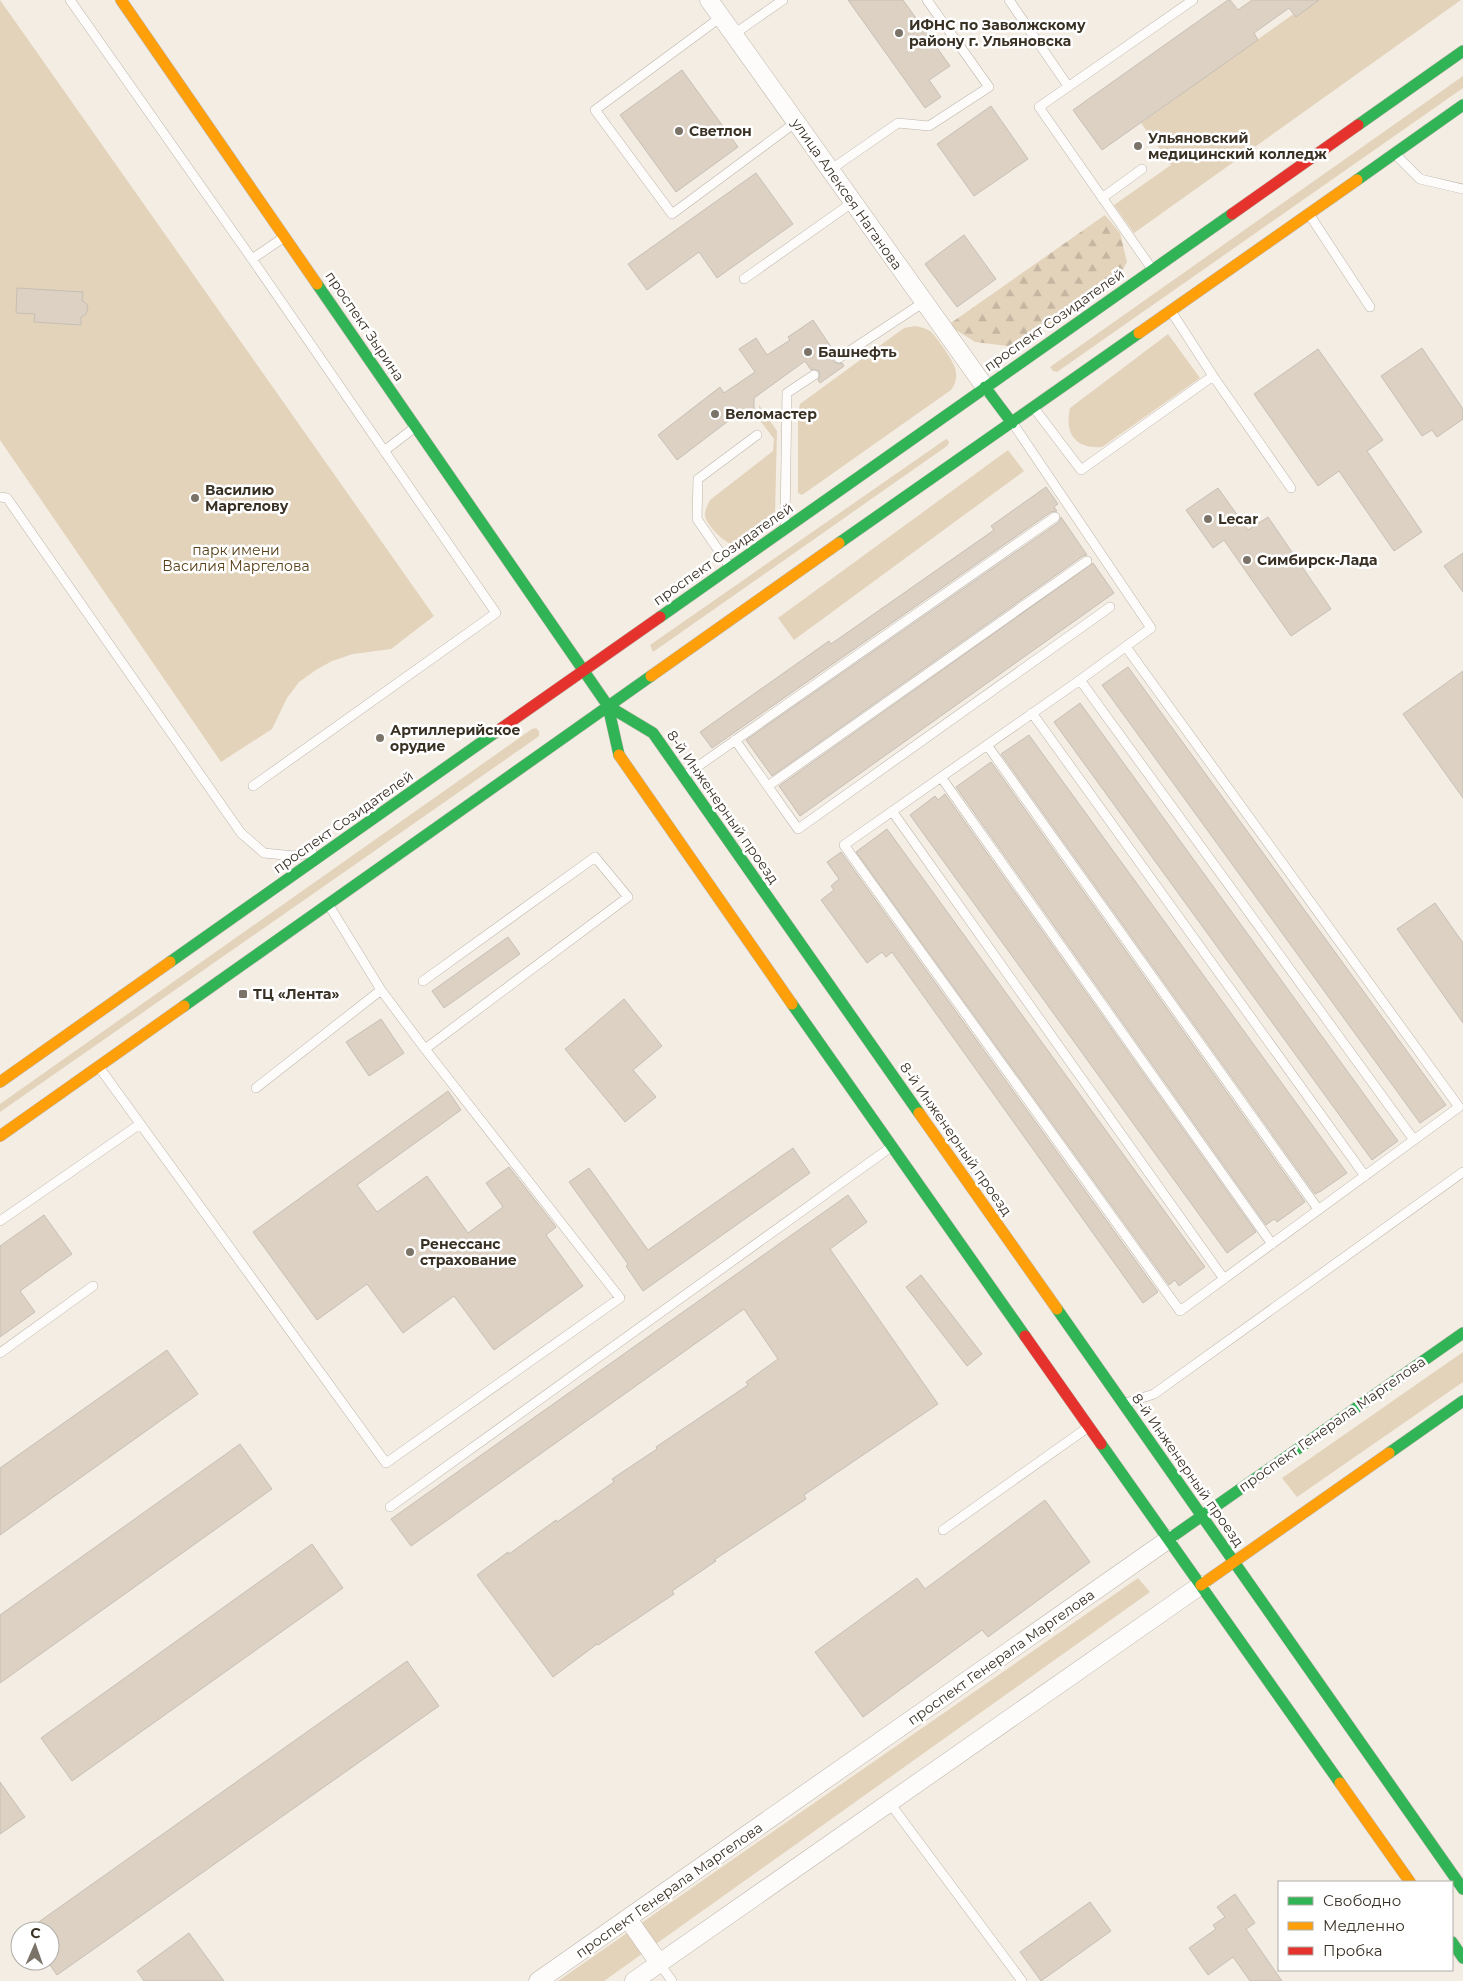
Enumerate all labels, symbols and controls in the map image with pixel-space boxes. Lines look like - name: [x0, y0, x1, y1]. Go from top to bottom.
- place label: ИФНС по Заволжскому району г. Ульяновска: [909, 16, 1086, 50]
- marker: ИФНС по Заволжскому району г. Ульяновска: [893, 27, 905, 39]
- street label: улица Алексея Наганова: [787, 114, 906, 273]
- place label: Светлон: [689, 122, 752, 140]
- marker: Светлон: [673, 125, 685, 137]
- place label: Ульяновский медицинский колледж: [1148, 129, 1327, 163]
- marker: Ульяновский медицинский колледж: [1132, 140, 1144, 152]
- street label: проспект Созидателей: [980, 265, 1128, 375]
- street label: проспект Зырина: [322, 268, 408, 384]
- place label: Башнефть: [818, 343, 897, 361]
- marker: Башнефть: [802, 346, 814, 358]
- place label: Веломастер: [725, 405, 817, 423]
- marker: Веломастер: [709, 408, 721, 420]
- place label: Василию Маргелову: [205, 481, 289, 515]
- marker: Василию Маргелову: [189, 492, 201, 504]
- street label: проспект Созидателей: [649, 499, 797, 609]
- place label: Lecar: [1218, 510, 1258, 528]
- marker: Lecar: [1202, 513, 1214, 525]
- park label: парк имени Василия Маргелова: [162, 541, 310, 575]
- place label: Симбирск-Лада: [1257, 551, 1378, 569]
- marker: Симбирск-Лада: [1241, 554, 1253, 566]
- place label: Артиллерийское орудие: [390, 721, 521, 755]
- street label: 8-й Инженерный проезд: [663, 727, 783, 887]
- marker: Артиллерийское орудие: [374, 732, 386, 744]
- street label: проспект Созидателей: [269, 767, 417, 877]
- place label: ТЦ «Лента»: [253, 985, 339, 1003]
- marker: ТЦ «Лента»: [237, 988, 249, 1000]
- street label: 8-й Инженерный проезд: [896, 1059, 1016, 1219]
- place label: Ренессанс страхование: [420, 1235, 517, 1269]
- marker: Ренессанс страхование: [404, 1246, 416, 1258]
- street label: проспект Генерала Маргелова: [1235, 1352, 1429, 1496]
- street label: 8-й Инженерный проезд: [1128, 1390, 1248, 1550]
- street label: проспект Генерала Маргелова: [904, 1585, 1098, 1729]
- street label: проспект Генерала Маргелова: [572, 1818, 766, 1962]
- legend: [1278, 1881, 1453, 1971]
- text: Свободно: [1323, 1891, 1401, 1910]
- text: Медленно: [1323, 1916, 1405, 1935]
- north arrow: [10, 1921, 60, 1971]
- text: С: [30, 1924, 41, 1942]
- text: Пробка: [1323, 1941, 1382, 1960]

